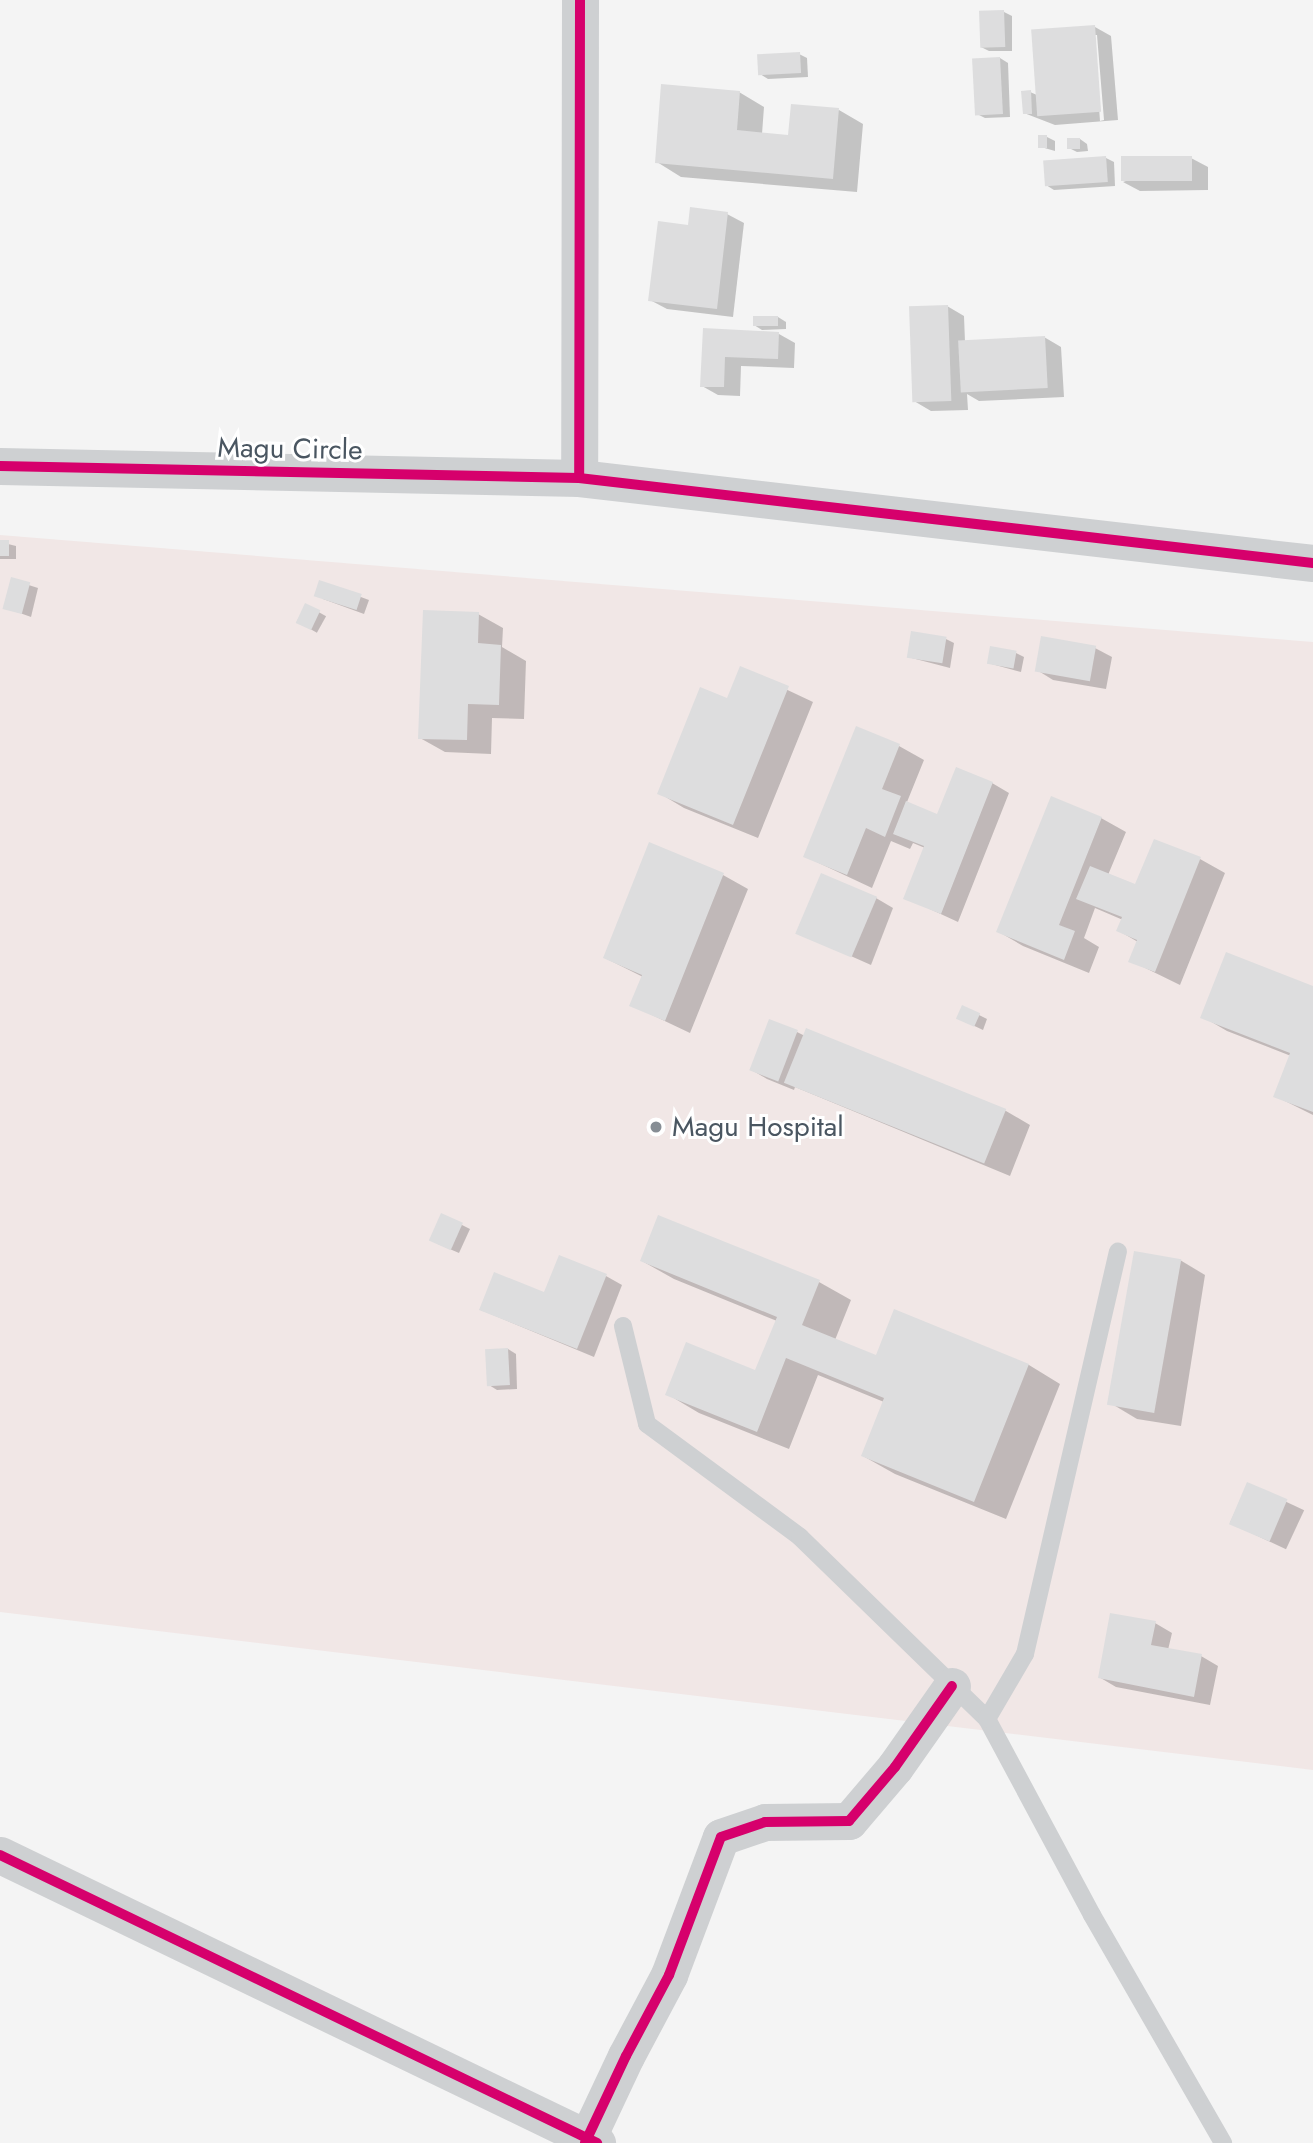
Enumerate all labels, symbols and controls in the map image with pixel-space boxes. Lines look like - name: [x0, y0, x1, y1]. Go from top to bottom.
- street label: Magu Circle: [217, 431, 363, 467]
- place label: Magu Hospital: [672, 1110, 844, 1144]
- marker: Magu Hospital: [646, 1117, 666, 1137]

